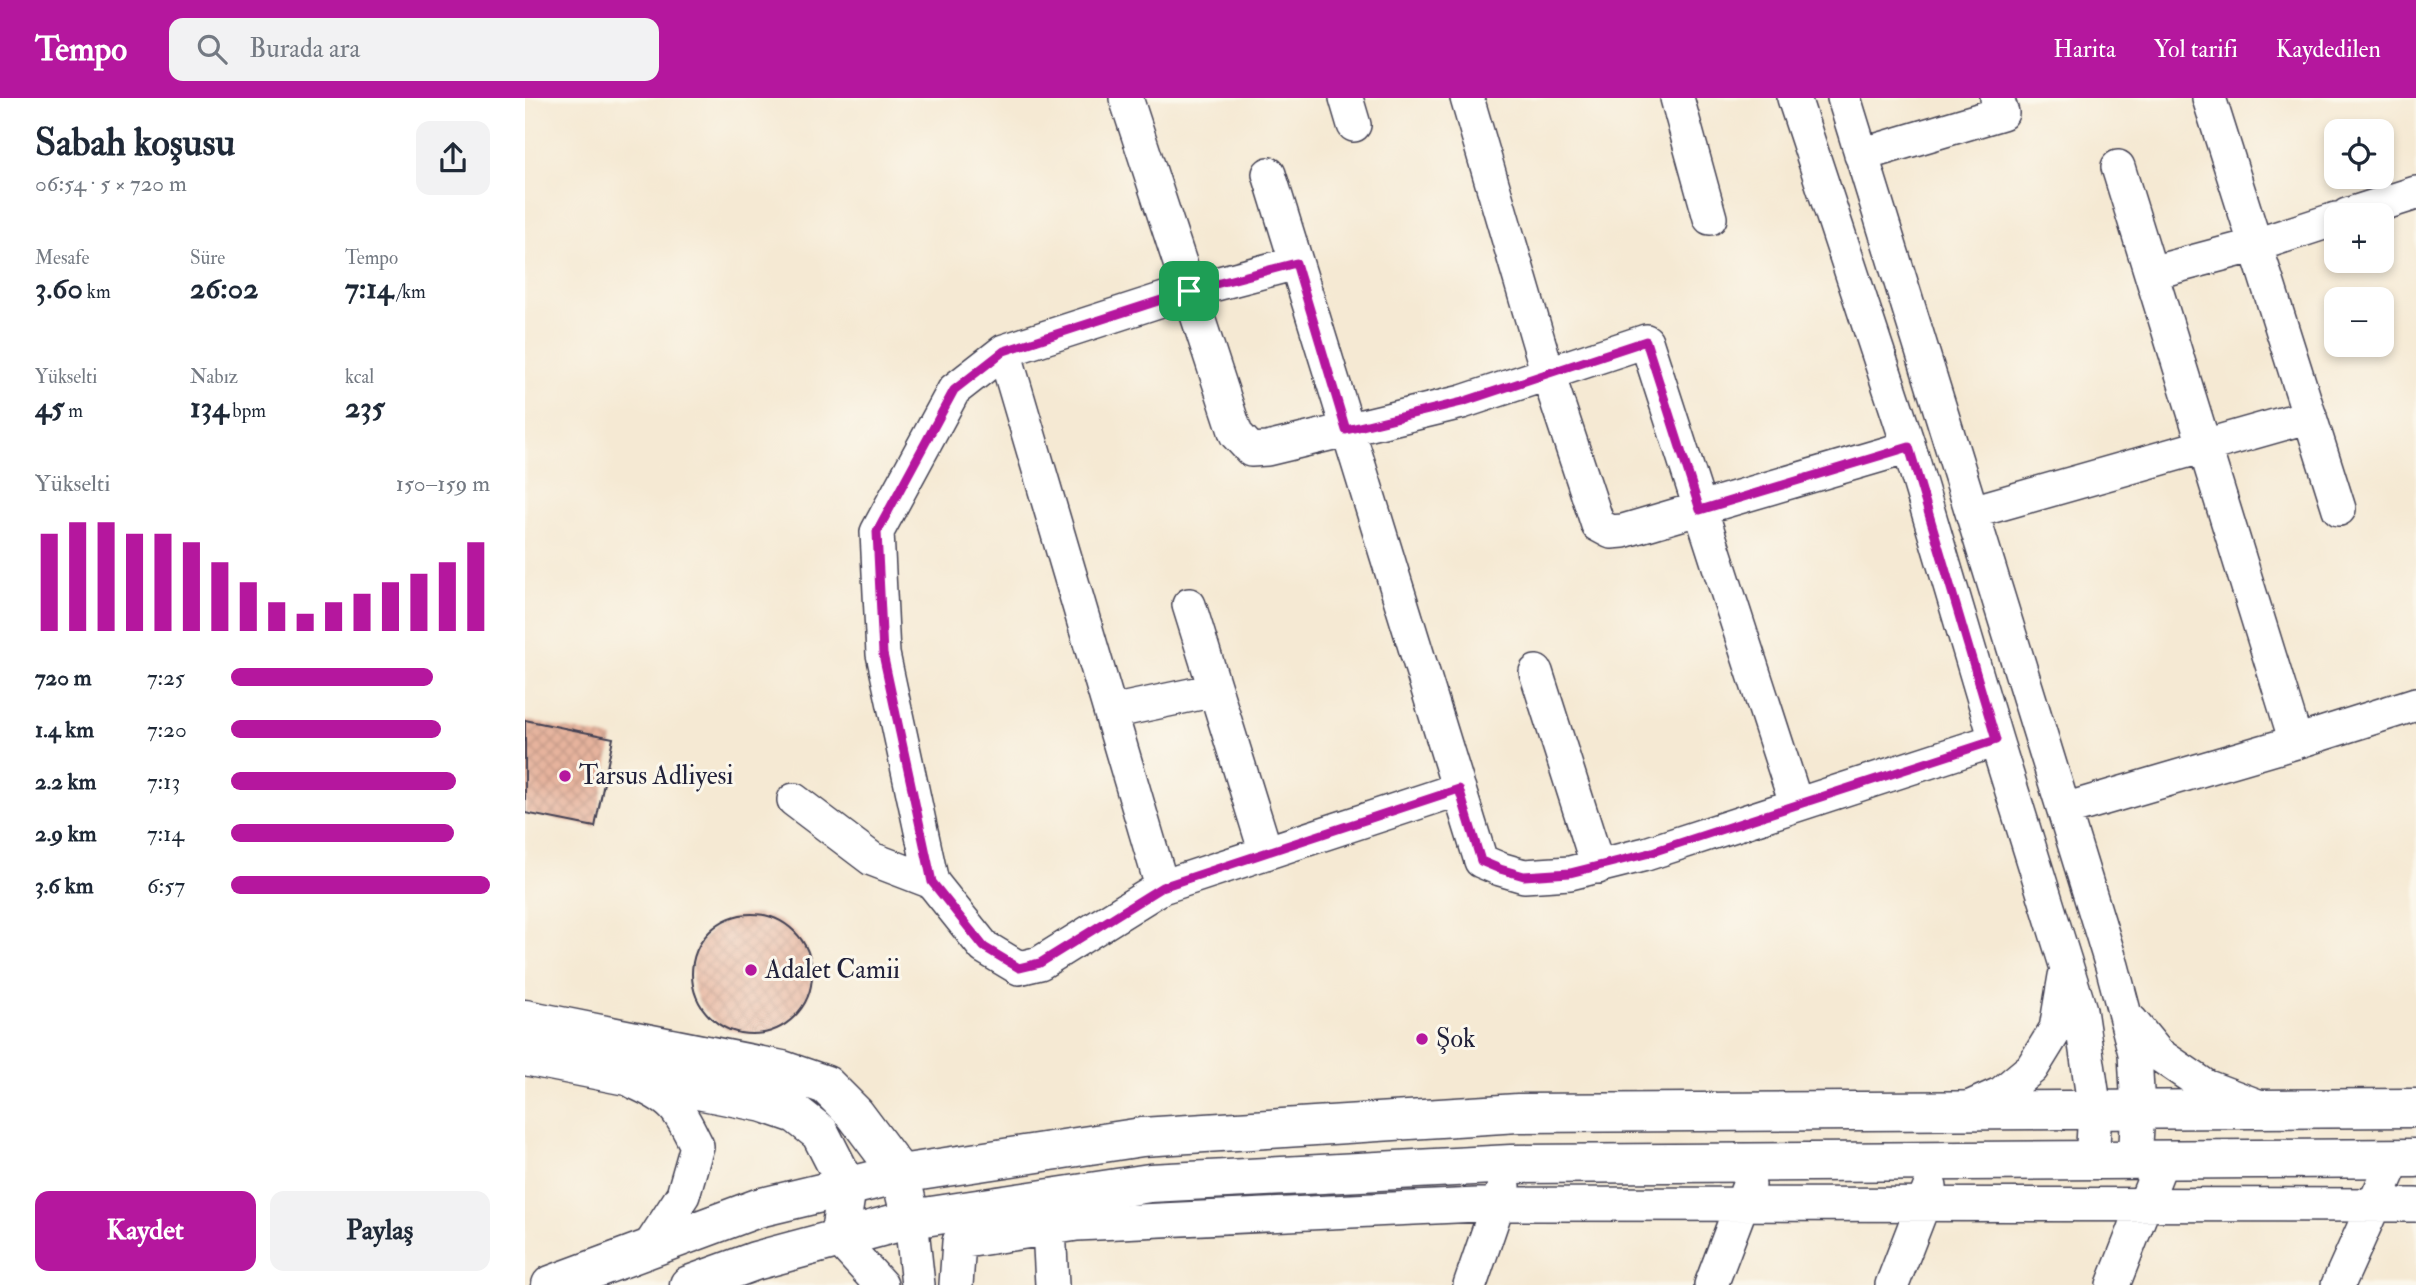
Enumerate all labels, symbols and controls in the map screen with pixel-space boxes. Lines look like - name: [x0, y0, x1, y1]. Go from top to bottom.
- search box: [169, 18, 659, 81]
- text: Tempo: [35, 29, 127, 70]
- icon: search: [193, 30, 231, 68]
- text: Burada ara: [249, 33, 360, 65]
- text: Harita: [2053, 34, 2116, 65]
- text: Yol tarifi: [2154, 34, 2238, 65]
- text: Kaydedilen: [2276, 34, 2381, 65]
- text: Sabah koşusu: [35, 119, 235, 167]
- map controls: [2324, 119, 2394, 357]
- button: locate: [2324, 119, 2394, 189]
- button: share: [416, 121, 490, 195]
- text: 06:54 · 5 × 720 m: [35, 169, 187, 198]
- button: +: [2324, 203, 2394, 273]
- text: Mesafe: [35, 246, 89, 270]
- text: Süre: [190, 246, 225, 270]
- text: Tempo: [345, 246, 398, 270]
- pin: [1159, 261, 1219, 321]
- text: 3.60: [35, 270, 83, 307]
- text: 26:02: [190, 270, 258, 307]
- text: 7:14: [345, 270, 393, 307]
- icon: arrive: [1170, 272, 1208, 310]
- text: km: [83, 280, 111, 304]
- text: /km: [393, 280, 426, 304]
- button: −: [2324, 287, 2394, 357]
- text: Yükselti: [35, 365, 97, 389]
- text: Nabız: [190, 365, 238, 389]
- text: kcal: [345, 365, 374, 389]
- text: 45: [35, 389, 64, 426]
- text: 134: [190, 389, 228, 426]
- text: 235: [345, 389, 385, 426]
- text: m: [64, 399, 83, 423]
- text: bpm: [228, 399, 266, 423]
- text: Yükselti: [35, 469, 110, 498]
- text: 150–159 m: [396, 469, 490, 498]
- text: 720 m: [35, 663, 92, 692]
- text: 7:25: [147, 663, 185, 692]
- text: 1.4 km: [35, 715, 94, 744]
- text: 7:20: [147, 715, 187, 744]
- place label: Tarsus Adliyesi: [579, 760, 733, 792]
- text: 2.2 km: [35, 767, 96, 796]
- text: 7:13: [147, 767, 180, 796]
- marker: Tarsus Adliyesi: [557, 768, 573, 784]
- text: 2.9 km: [35, 819, 97, 848]
- text: 7:14: [147, 819, 184, 848]
- text: 3.6 km: [35, 871, 94, 900]
- text: 6:57: [147, 871, 185, 900]
- place label: Adalet Camii: [764, 954, 900, 986]
- marker: Adalet Camii: [743, 962, 759, 978]
- place label: Şok: [1436, 1023, 1476, 1055]
- marker: Şok: [1414, 1031, 1430, 1047]
- button: Kaydet: [35, 1191, 256, 1271]
- button: Paylaş: [270, 1191, 490, 1271]

